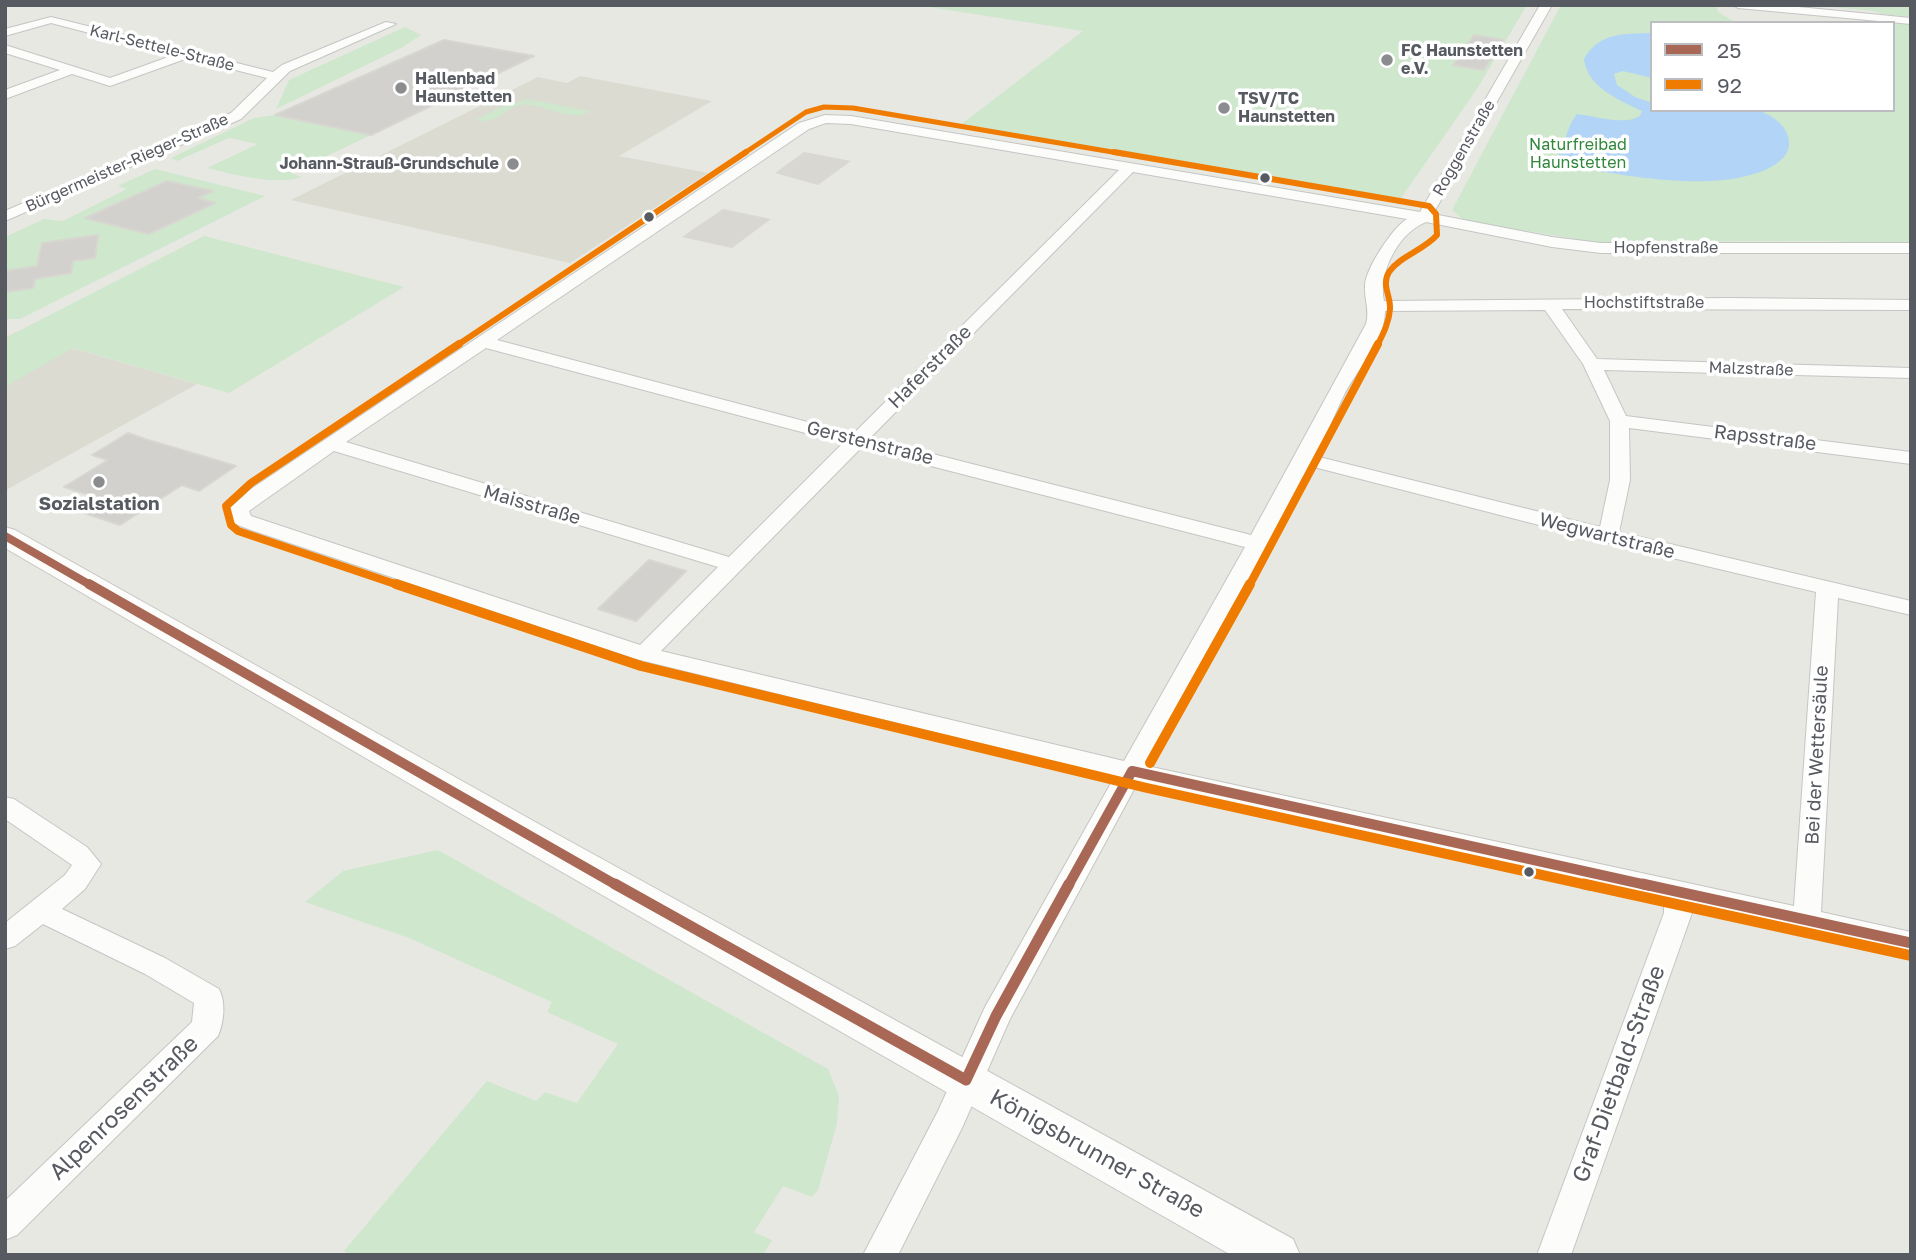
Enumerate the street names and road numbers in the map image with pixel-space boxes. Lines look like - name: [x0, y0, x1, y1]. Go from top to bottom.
- street label: Karl-Settele-Straße: [88, 21, 236, 75]
- street label: Roggenstraße: [1429, 97, 1499, 199]
- street label: Bürgermeister-Rieger-Straße: [23, 109, 231, 217]
- street label: Hopfenstraße: [1614, 238, 1718, 258]
- street label: Hochstiftstraße: [1584, 293, 1704, 313]
- street label: Haferstraße: [884, 321, 976, 413]
- street label: Malzstraße: [1708, 358, 1794, 380]
- street label: Gerstenstraße: [804, 416, 936, 470]
- street label: Rapsstraße: [1713, 420, 1817, 456]
- street label: Maisstraße: [481, 480, 583, 530]
- street label: Wegwartstraße: [1537, 508, 1677, 564]
- street label: Bei der Wettersäule: [1801, 665, 1833, 845]
- street label: Graf-Dietbald-Straße: [1567, 962, 1671, 1186]
- street label: Alpenrosenstraße: [44, 1030, 204, 1186]
- street label: Königsbrunner Straße: [985, 1083, 1209, 1225]

